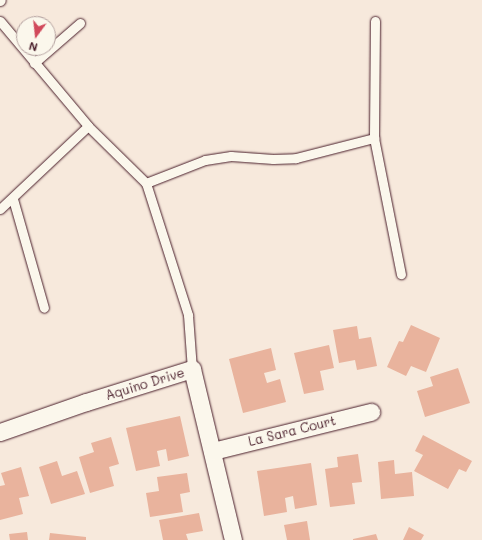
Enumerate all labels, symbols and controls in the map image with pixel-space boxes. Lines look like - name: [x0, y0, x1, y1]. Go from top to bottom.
- north arrow: [16, 16, 56, 56]
- text: N: [27, 39, 39, 55]
- street label: Aquino Drive: [104, 365, 186, 403]
- street label: La Sara Court: [247, 413, 337, 449]

